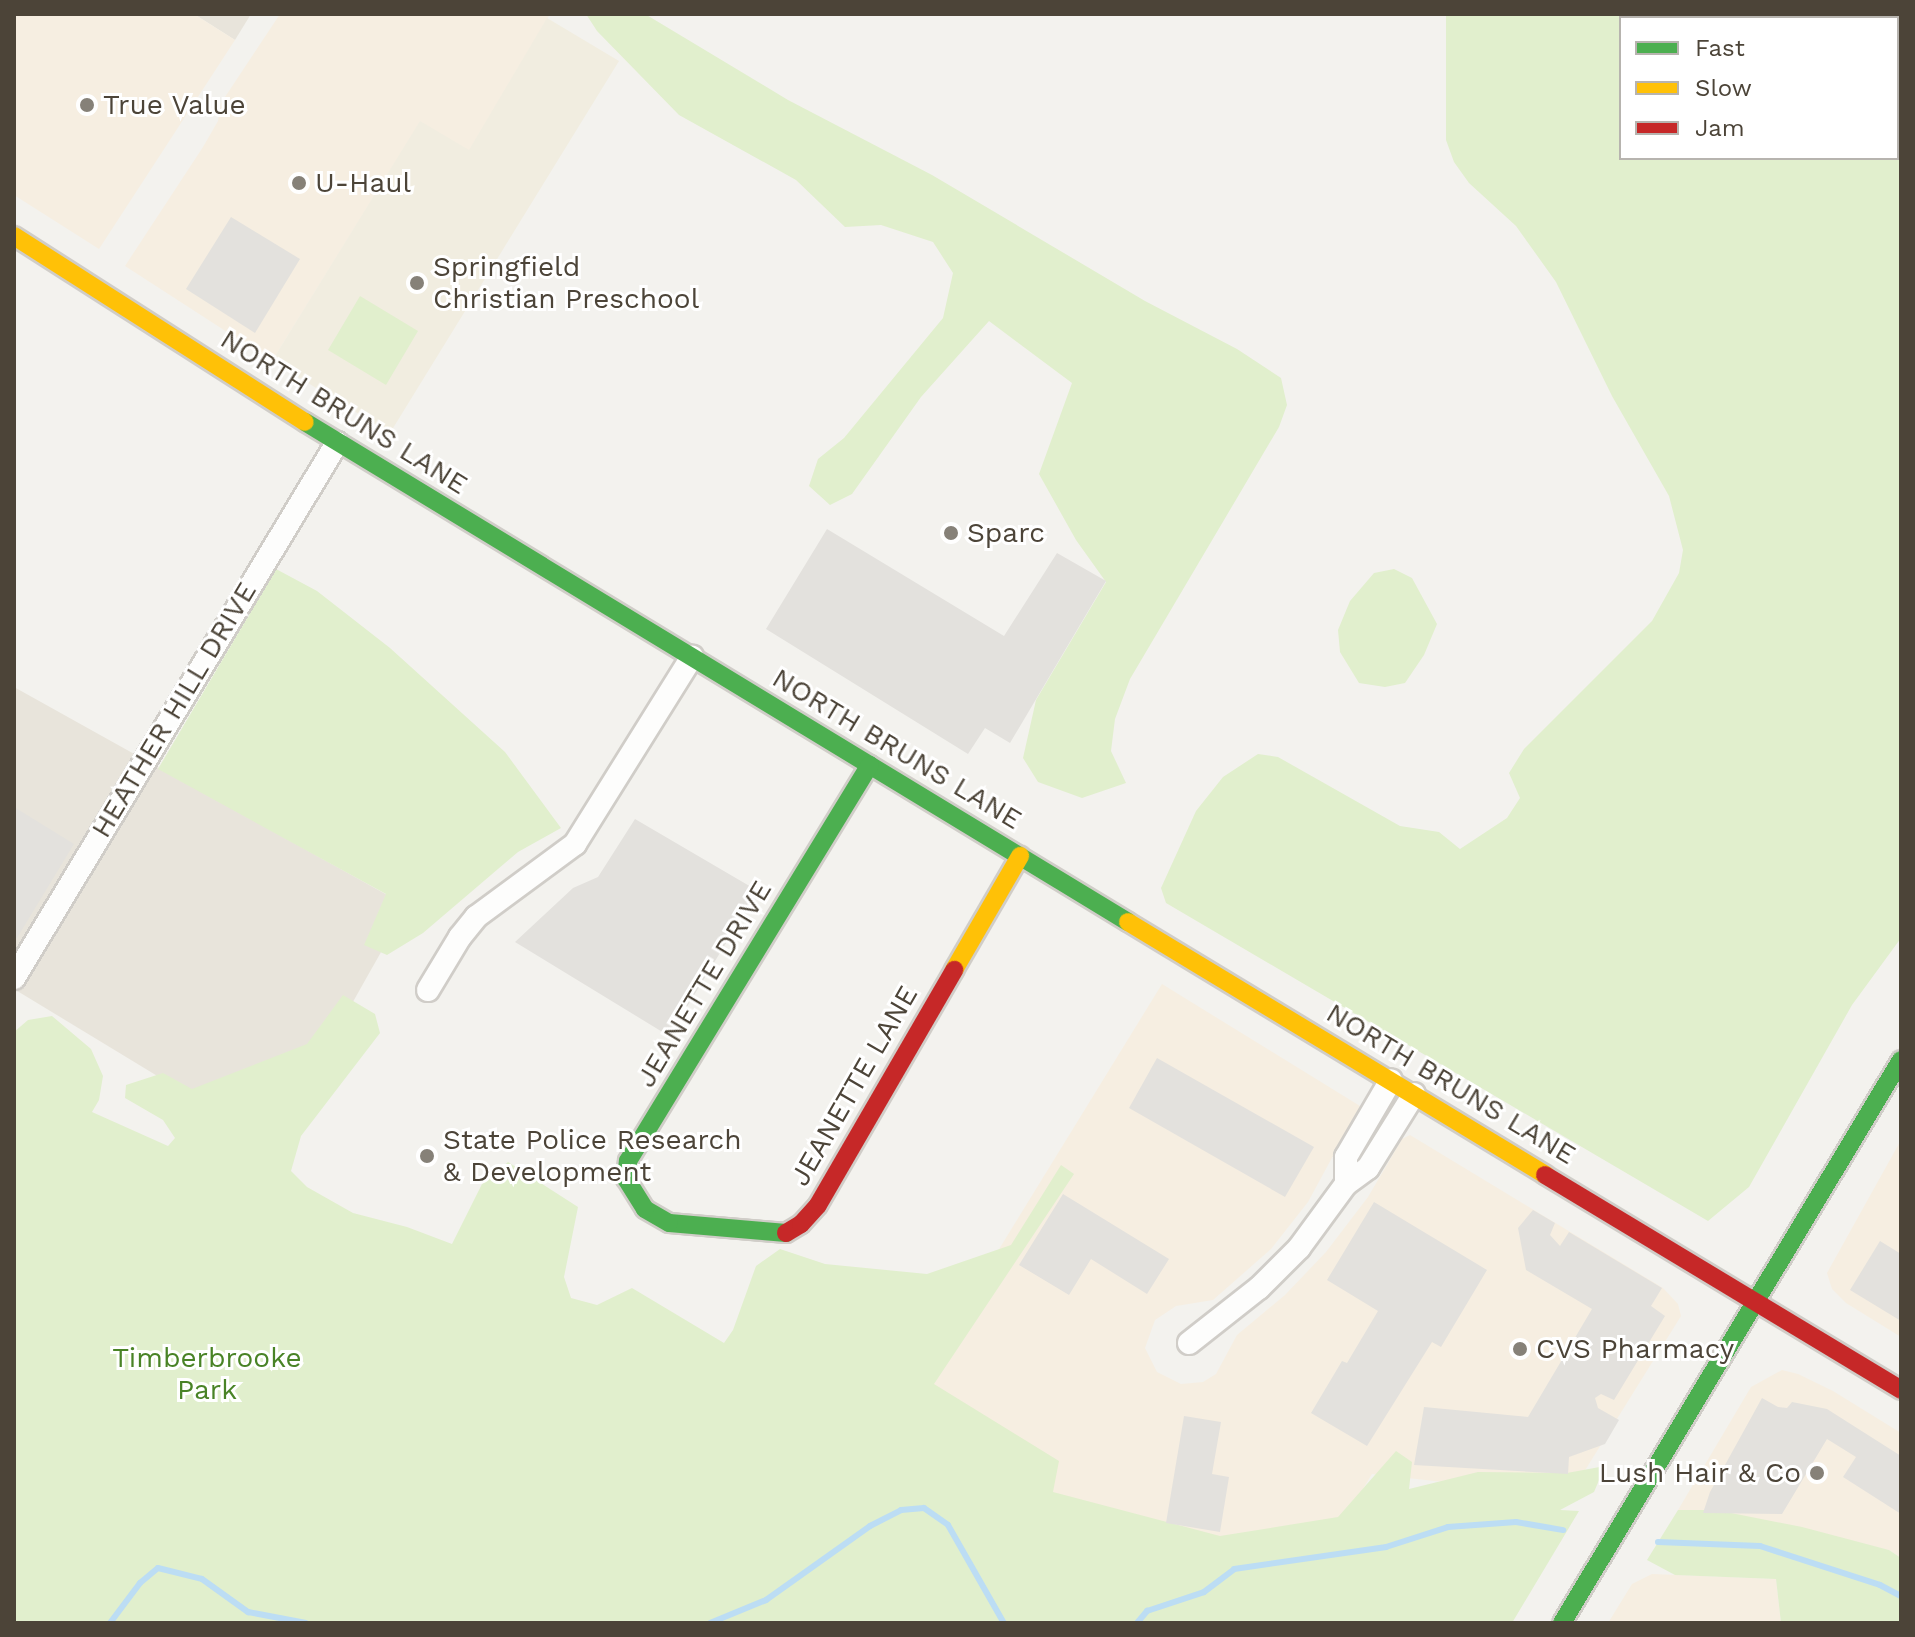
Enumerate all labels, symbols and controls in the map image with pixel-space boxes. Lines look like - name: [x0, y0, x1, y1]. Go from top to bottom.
- legend: [1619, 16, 1899, 160]
- text: Fast: [1695, 34, 1745, 62]
- text: Slow: [1695, 74, 1752, 102]
- place label: True Value: [103, 88, 247, 122]
- marker: True Value: [78, 96, 96, 114]
- text: Jam: [1695, 114, 1745, 142]
- place label: U-Haul: [315, 166, 411, 200]
- marker: U-Haul: [290, 174, 308, 192]
- place label: Springfield Christian Preschool: [433, 250, 699, 316]
- marker: Springfield Christian Preschool: [408, 274, 426, 292]
- street label: NORTH BRUNS LANE: [214, 322, 474, 502]
- place label: Sparc: [967, 516, 1045, 550]
- marker: Sparc: [942, 524, 960, 542]
- street label: HEATHER HILL DRIVE: [84, 576, 264, 844]
- street label: NORTH BRUNS LANE: [766, 661, 1028, 837]
- street label: JEANETTE DRIVE: [629, 875, 779, 1093]
- street label: JEANETTE LANE: [783, 980, 925, 1192]
- street label: NORTH BRUNS LANE: [1320, 996, 1582, 1172]
- place label: State Police Research & Development: [443, 1123, 741, 1189]
- marker: State Police Research & Development: [418, 1147, 436, 1165]
- place label: CVS Pharmacy: [1536, 1332, 1734, 1366]
- marker: CVS Pharmacy: [1511, 1340, 1529, 1358]
- park label: Timberbrooke Park: [112, 1341, 302, 1407]
- place label: Lush Hair & Co: [1598, 1456, 1801, 1490]
- marker: Lush Hair & Co: [1808, 1464, 1826, 1482]

